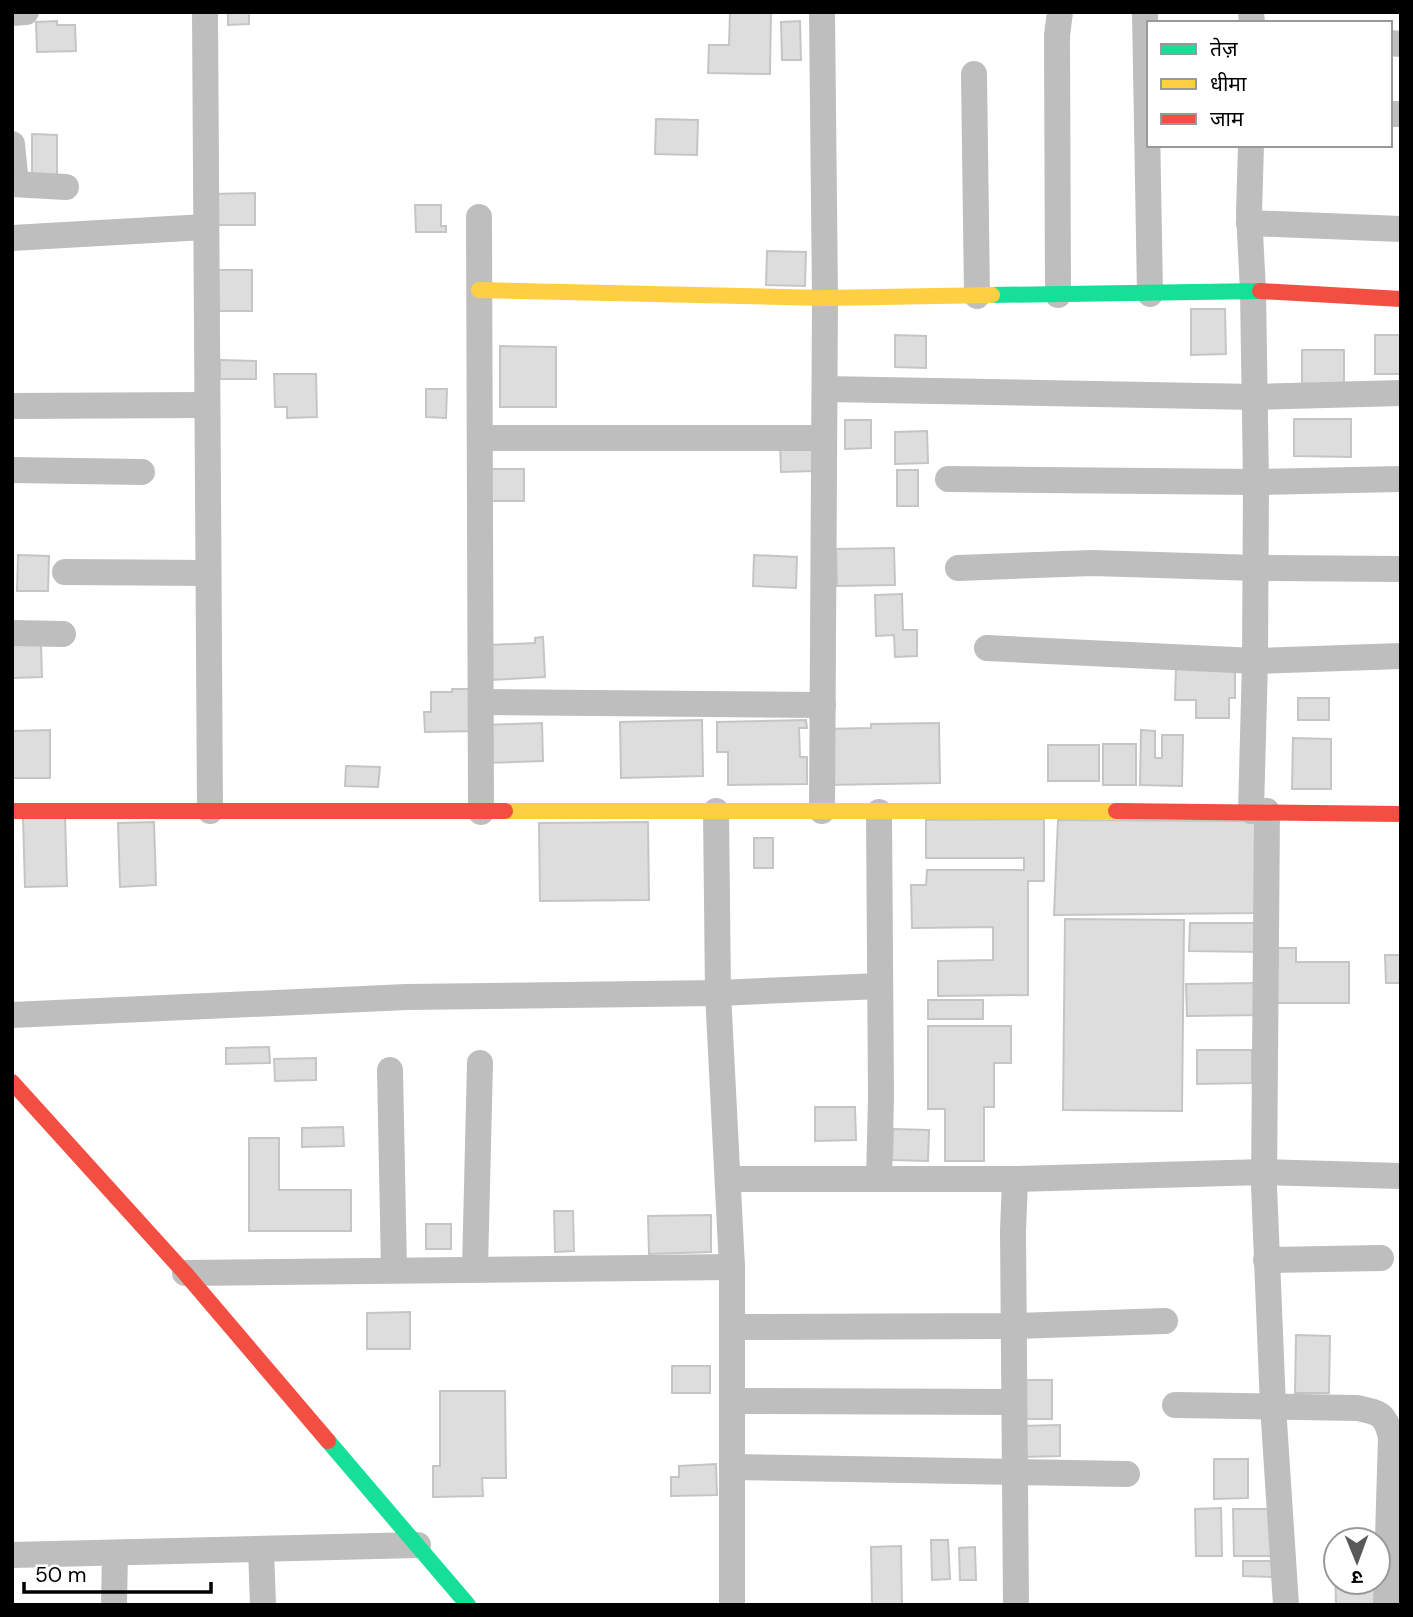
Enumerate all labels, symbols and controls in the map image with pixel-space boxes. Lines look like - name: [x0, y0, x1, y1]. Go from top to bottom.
- legend: [1147, 21, 1392, 147]
- text: तेज़: [1210, 35, 1238, 63]
- text: धीमा: [1210, 70, 1247, 98]
- text: जाम: [1210, 105, 1244, 133]
- north arrow: [1322, 1526, 1392, 1596]
- scale bar: [24, 1550, 212, 1594]
- text: 50 m: [35, 1561, 86, 1589]
- text: उ: [1351, 1565, 1363, 1590]

